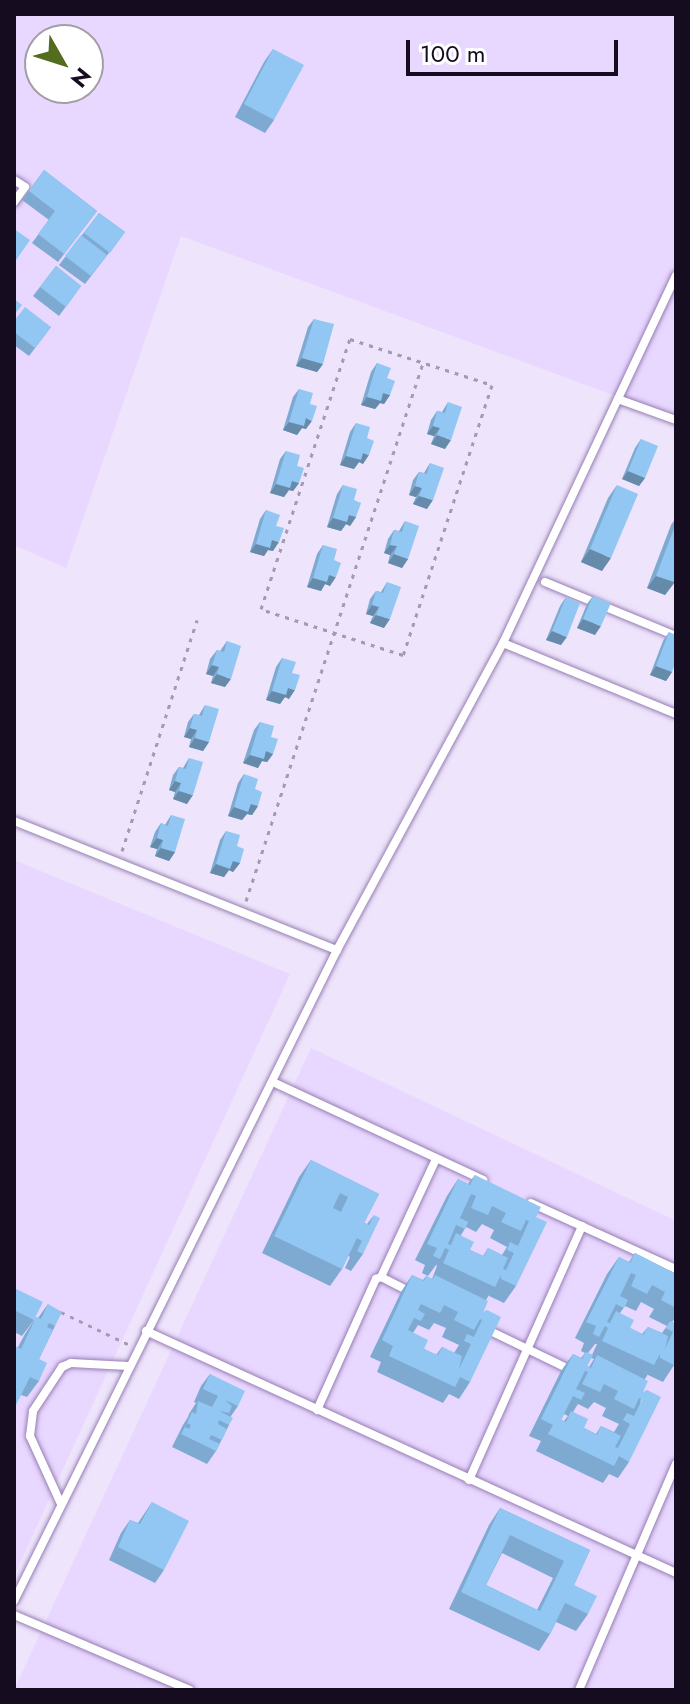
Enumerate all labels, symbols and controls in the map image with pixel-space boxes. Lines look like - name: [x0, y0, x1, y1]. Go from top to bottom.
- north arrow: [24, 24, 104, 104]
- scale bar: [410, 24, 622, 74]
- text: 100 m: [420, 36, 486, 71]
- text: N: [63, 61, 99, 95]

